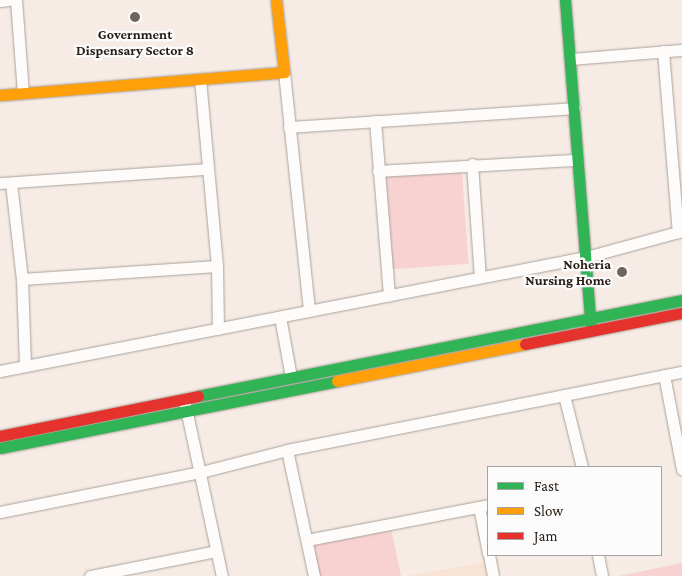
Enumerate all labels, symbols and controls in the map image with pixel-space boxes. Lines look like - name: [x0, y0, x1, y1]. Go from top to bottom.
- marker: Government Dispensary Sector 8: [128, 10, 142, 24]
- place label: Government Dispensary Sector 8: [76, 26, 194, 58]
- place label: Noheria Nursing Home: [525, 256, 611, 288]
- marker: Noheria Nursing Home: [615, 265, 629, 279]
- legend: [487, 466, 662, 556]
- text: Fast: [534, 478, 559, 494]
- text: Slow: [534, 503, 563, 519]
- text: Jam: [534, 528, 557, 544]

